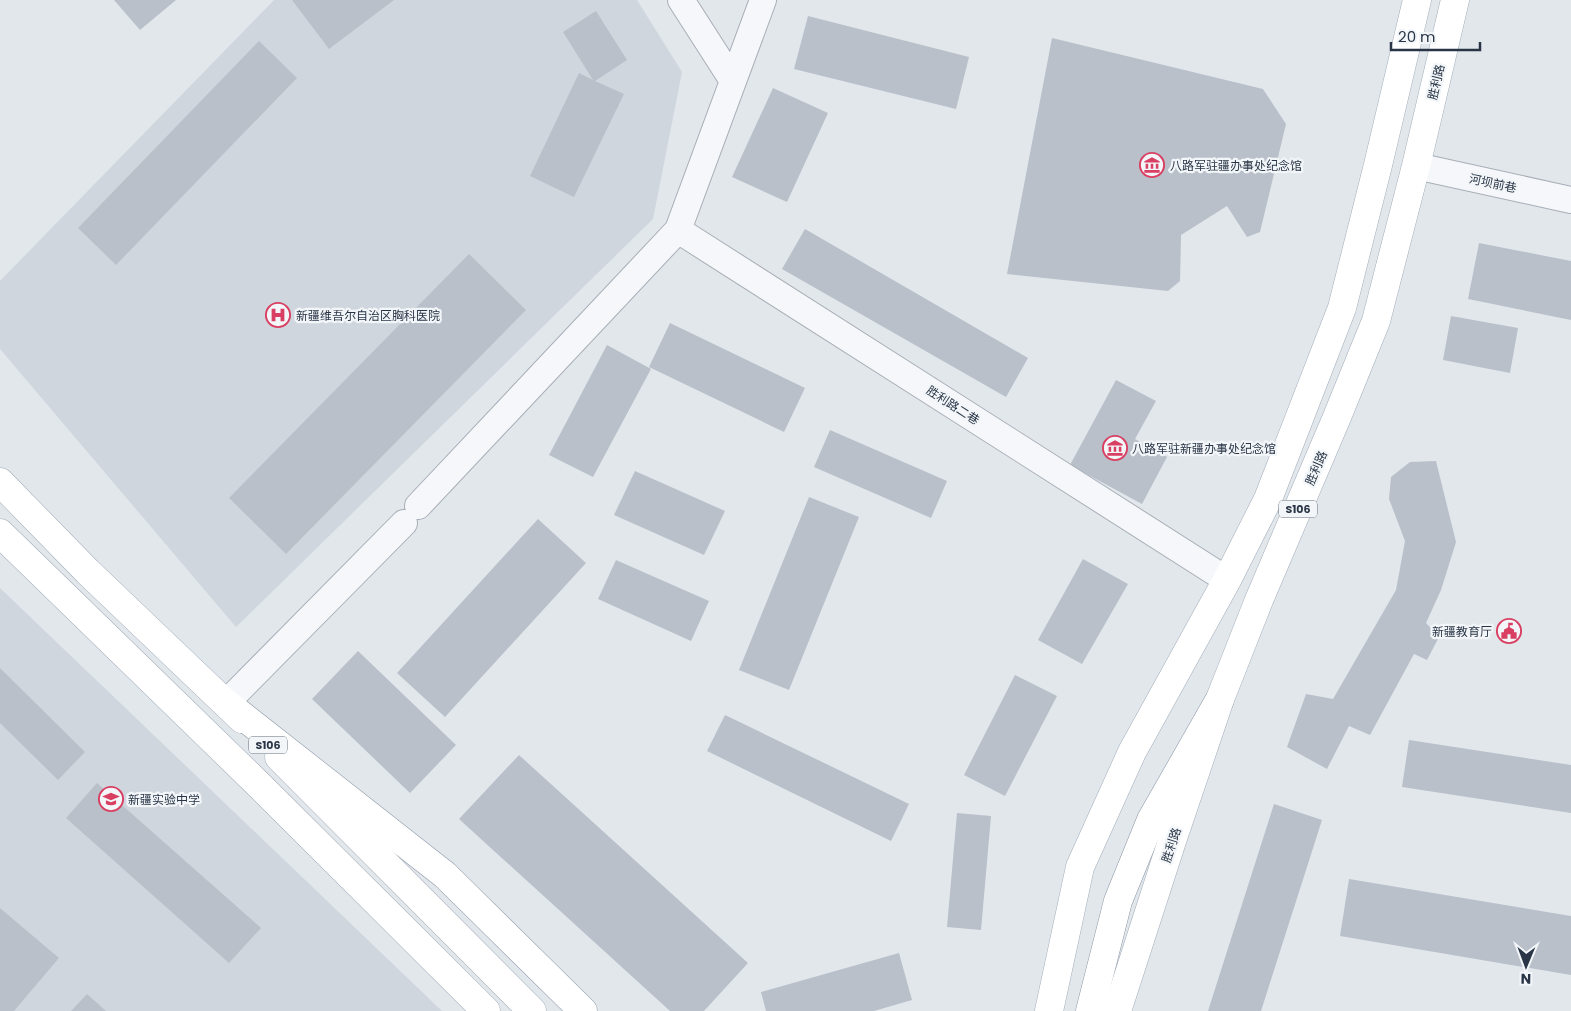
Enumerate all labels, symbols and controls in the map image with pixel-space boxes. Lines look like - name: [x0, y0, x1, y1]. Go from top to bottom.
- scale bar: [1391, 20, 1480, 52]
- text: 20 m: [1398, 26, 1436, 47]
- street label: 胜利路: [1424, 63, 1448, 101]
- museum icon: 八路军驻疆办事处纪念馆: [1139, 152, 1165, 178]
- place label: 八路军驻疆办事处纪念馆: [1170, 157, 1302, 174]
- street label: 河坝前巷: [1468, 170, 1518, 196]
- hospital icon: 新疆维吾尔自治区胸科医院: [265, 302, 291, 328]
- place label: 新疆维吾尔自治区胸科医院: [296, 307, 440, 324]
- street label: 胜利路二巷: [923, 382, 983, 428]
- museum icon: 八路军驻新疆办事处纪念馆: [1102, 435, 1128, 461]
- place label: 八路军驻新疆办事处纪念馆: [1132, 440, 1276, 457]
- street label: 胜利路: [1301, 448, 1331, 488]
- road number: S106: [1279, 500, 1317, 518]
- public building icon: 新疆教育厅: [1496, 618, 1522, 644]
- place label: 新疆教育厅: [1432, 623, 1492, 640]
- road number: S106: [249, 736, 287, 754]
- school or university icon: 新疆实验中学: [98, 786, 124, 812]
- place label: 新疆实验中学: [128, 791, 200, 808]
- street label: 胜利路: [1157, 825, 1185, 865]
- north arrow: [1501, 941, 1551, 991]
- text: N: [1520, 969, 1531, 989]

